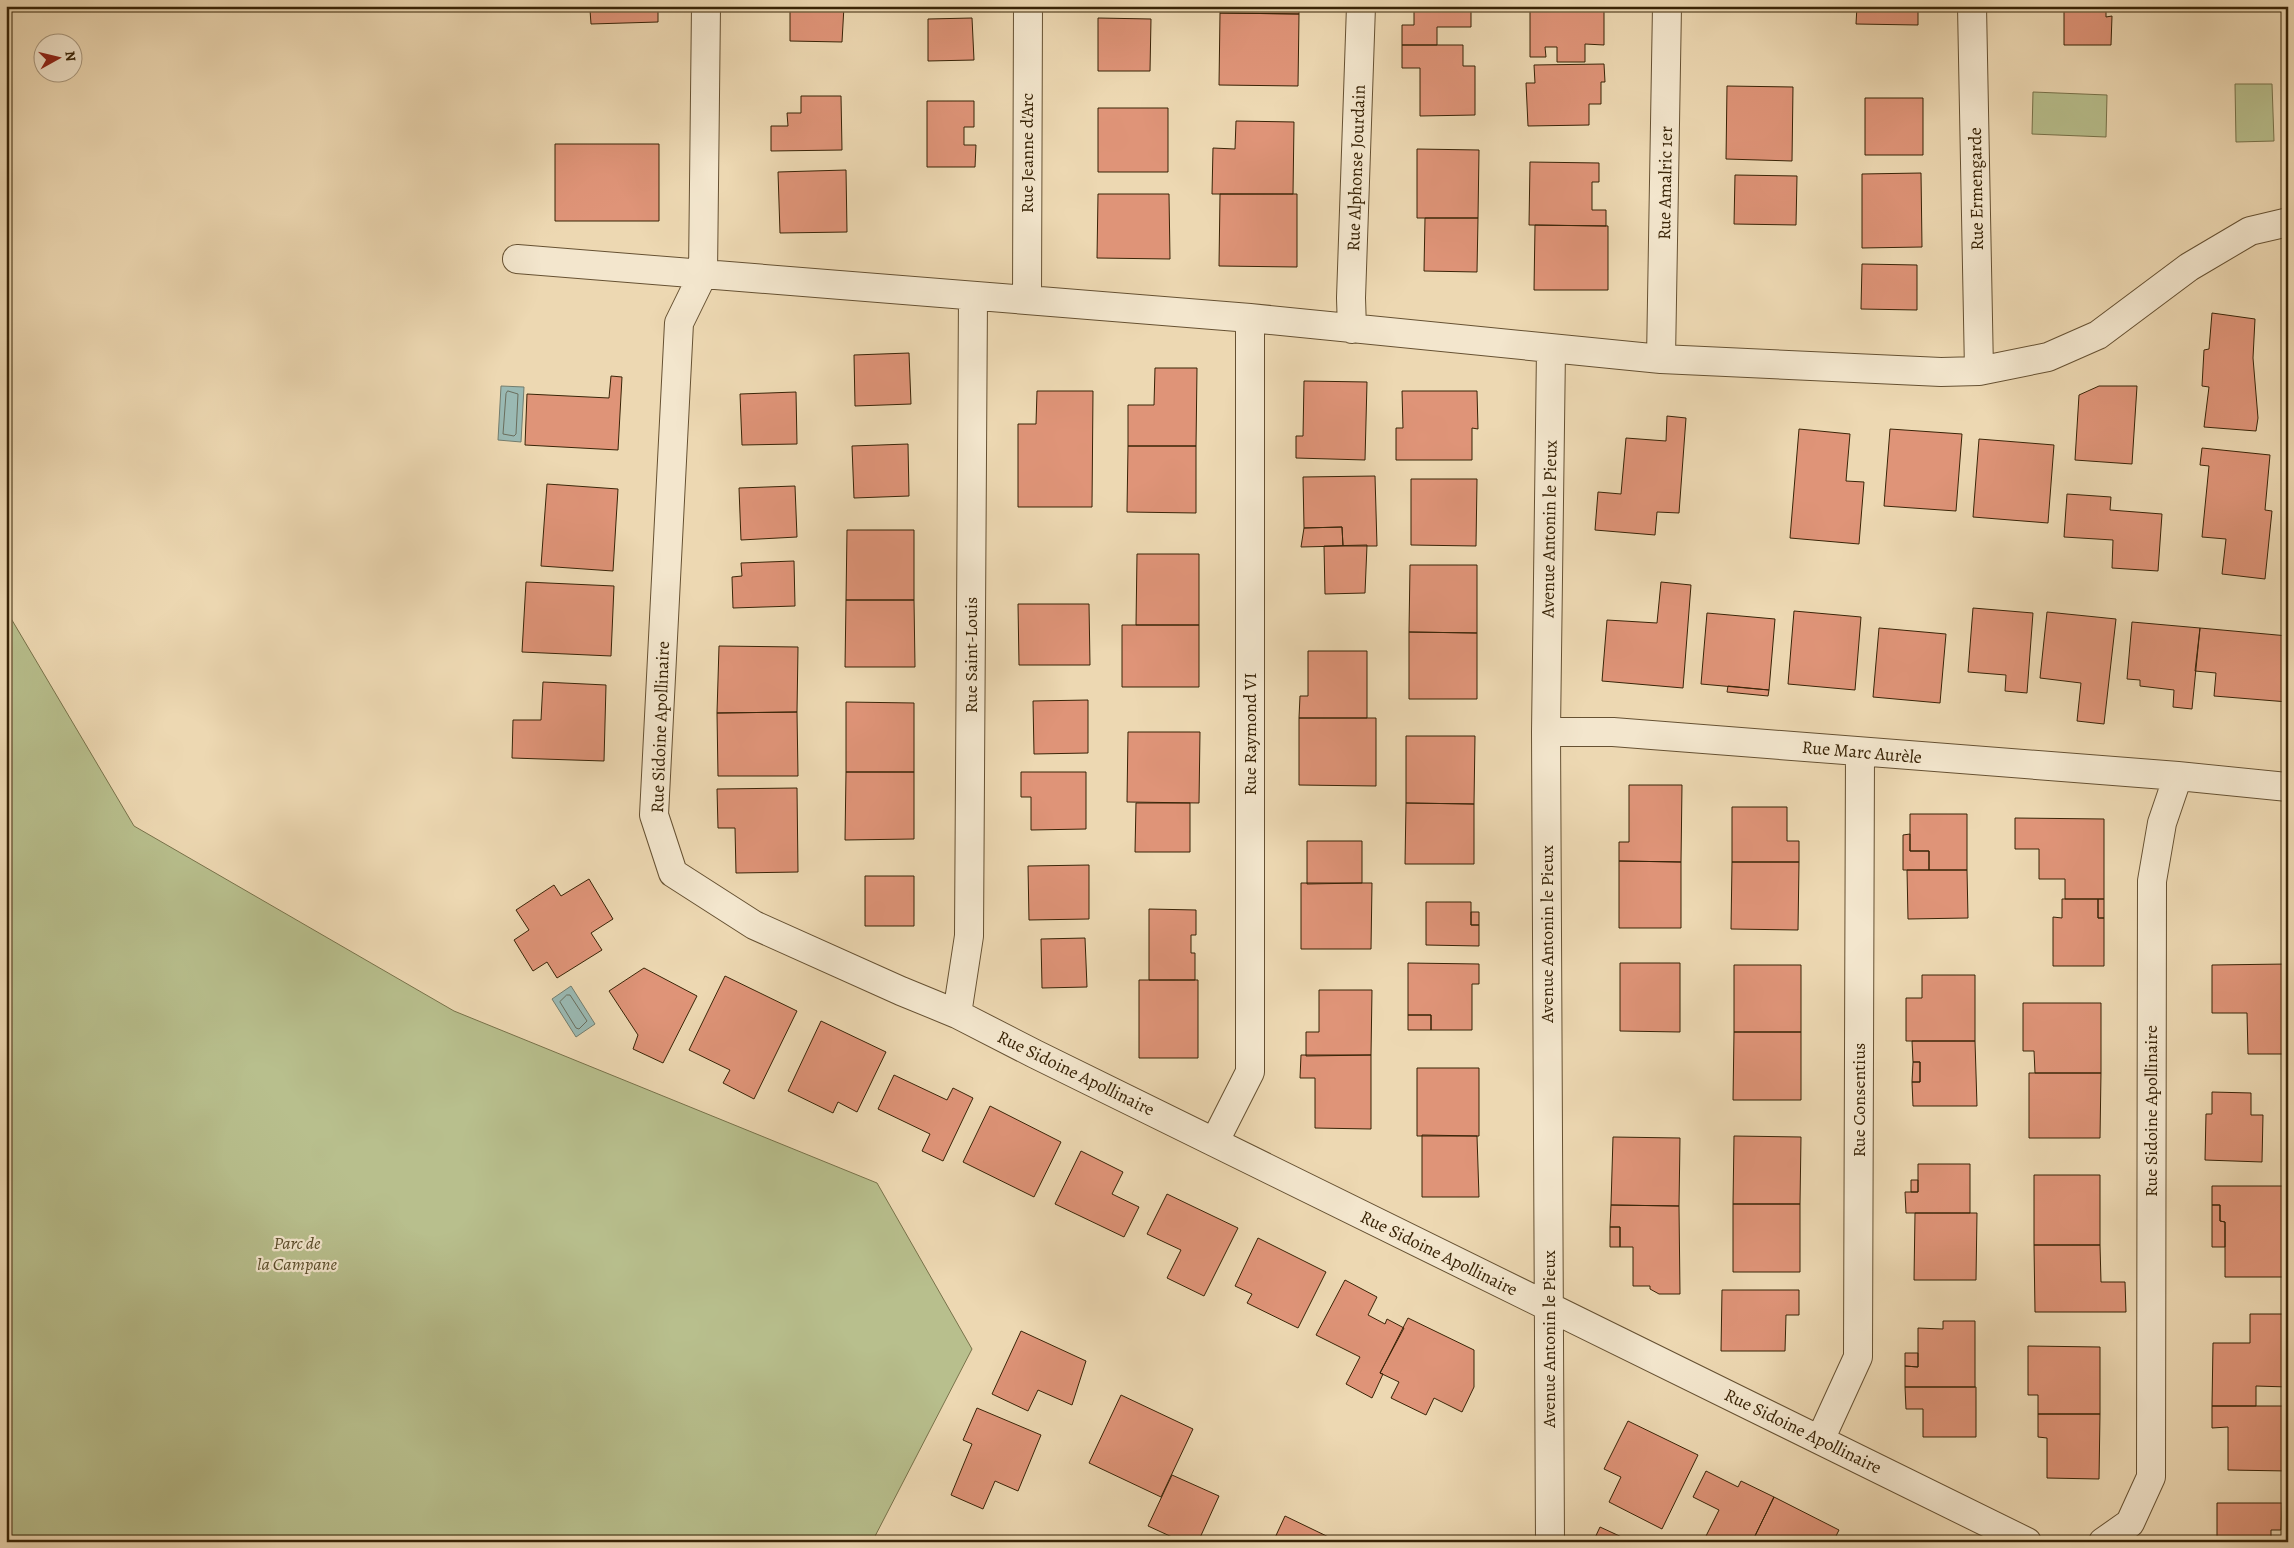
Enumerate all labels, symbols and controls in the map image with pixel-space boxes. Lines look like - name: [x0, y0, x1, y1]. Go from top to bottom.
- north arrow: [32, 32, 82, 82]
- text: N: [60, 50, 80, 63]
- street label: Rue Alphonse Jourdain: [1341, 84, 1371, 252]
- street label: Rue Jeanne d'Arc: [1015, 93, 1039, 213]
- street label: Rue Amalric 1er: [1652, 126, 1678, 240]
- street label: Rue Ermengarde: [1963, 127, 1989, 251]
- street label: Avenue Antonin le Pieux: [1535, 440, 1563, 619]
- street label: Rue Saint-Louis: [959, 597, 983, 713]
- street label: Rue Sidoine Apollinaire: [645, 641, 675, 813]
- street label: Rue Raymond VI: [1238, 672, 1262, 796]
- street label: Rue Marc Aurèle: [1801, 735, 1923, 769]
- street label: Avenue Antonin le Pieux: [1535, 845, 1559, 1024]
- street label: Rue Sidoine Apollinaire: [993, 1025, 1159, 1121]
- street label: Rue Sidoine Apollinaire: [2139, 1025, 2163, 1197]
- street label: Rue Consentius: [1847, 1043, 1871, 1157]
- street label: Rue Sidoine Apollinaire: [1356, 1205, 1522, 1301]
- park label: Parc de la Campane: [257, 1231, 337, 1276]
- street label: Avenue Antonin le Pieux: [1537, 1250, 1561, 1429]
- street label: Rue Sidoine Apollinaire: [1720, 1383, 1886, 1479]

